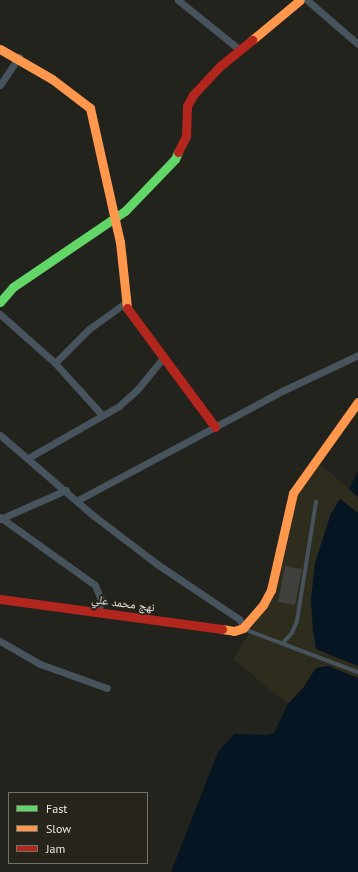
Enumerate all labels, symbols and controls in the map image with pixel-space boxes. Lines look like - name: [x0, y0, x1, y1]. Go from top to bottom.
- street label: نهج محمد علي: [90, 591, 156, 615]
- legend: [8, 792, 148, 864]
- text: Fast: [46, 801, 67, 816]
- text: Slow: [46, 821, 71, 836]
- text: Jam: [46, 841, 65, 856]

